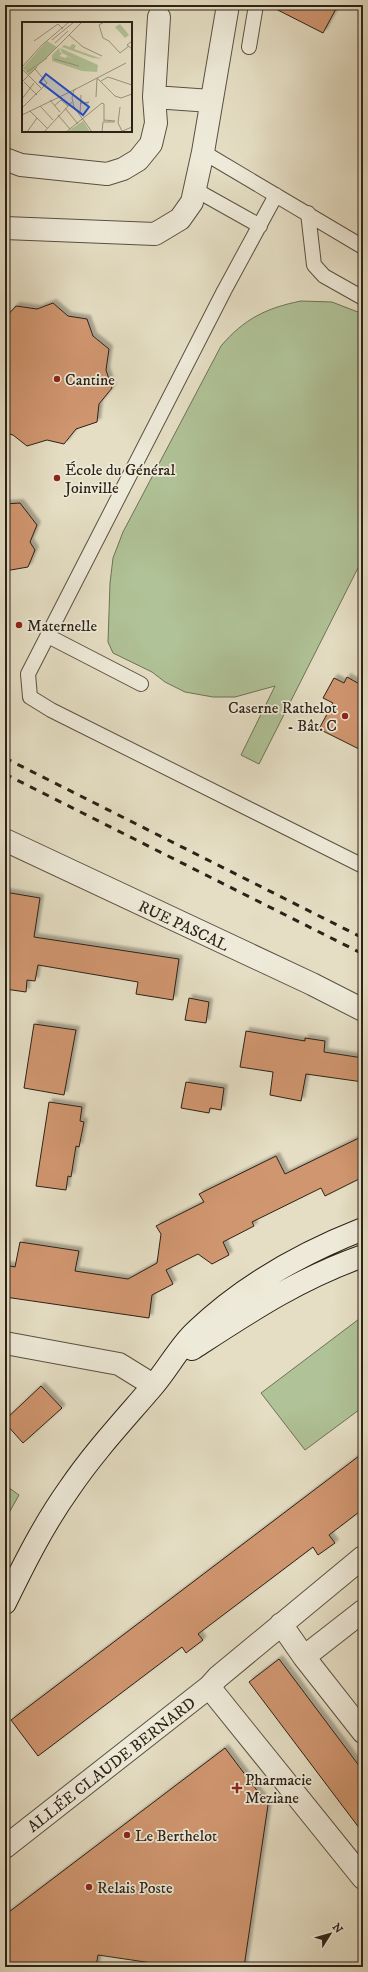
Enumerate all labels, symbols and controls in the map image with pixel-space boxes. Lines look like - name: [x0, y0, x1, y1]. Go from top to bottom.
- inset map: [22, 22, 132, 132]
- place label: Cantine: [65, 370, 115, 390]
- marker: Cantine: [52, 374, 62, 384]
- place label: École du Général Joinville: [63, 460, 175, 498]
- marker: École du Général Joinville: [52, 473, 62, 483]
- place label: Maternelle: [27, 616, 98, 636]
- marker: Maternelle: [14, 620, 24, 630]
- place label: Caserne Rathelot - Bât. C: [228, 698, 337, 736]
- marker: Caserne Rathelot - Bât. C: [340, 711, 350, 721]
- street label: RUE PASCAL: [135, 896, 232, 956]
- street label: ALLÉE CLAUDE BERNARD: [23, 1693, 200, 1837]
- place label: Pharmacie Meziane: [245, 1770, 312, 1808]
- marker: Pharmacie Meziane: [232, 1783, 242, 1793]
- place label: Le Berthelot: [135, 1826, 217, 1846]
- marker: Le Berthelot: [122, 1830, 132, 1840]
- place label: Relais Poste: [97, 1878, 173, 1898]
- marker: Relais Poste: [84, 1882, 94, 1892]
- north arrow: [310, 1914, 350, 1954]
- text: N: [329, 1921, 345, 1936]

